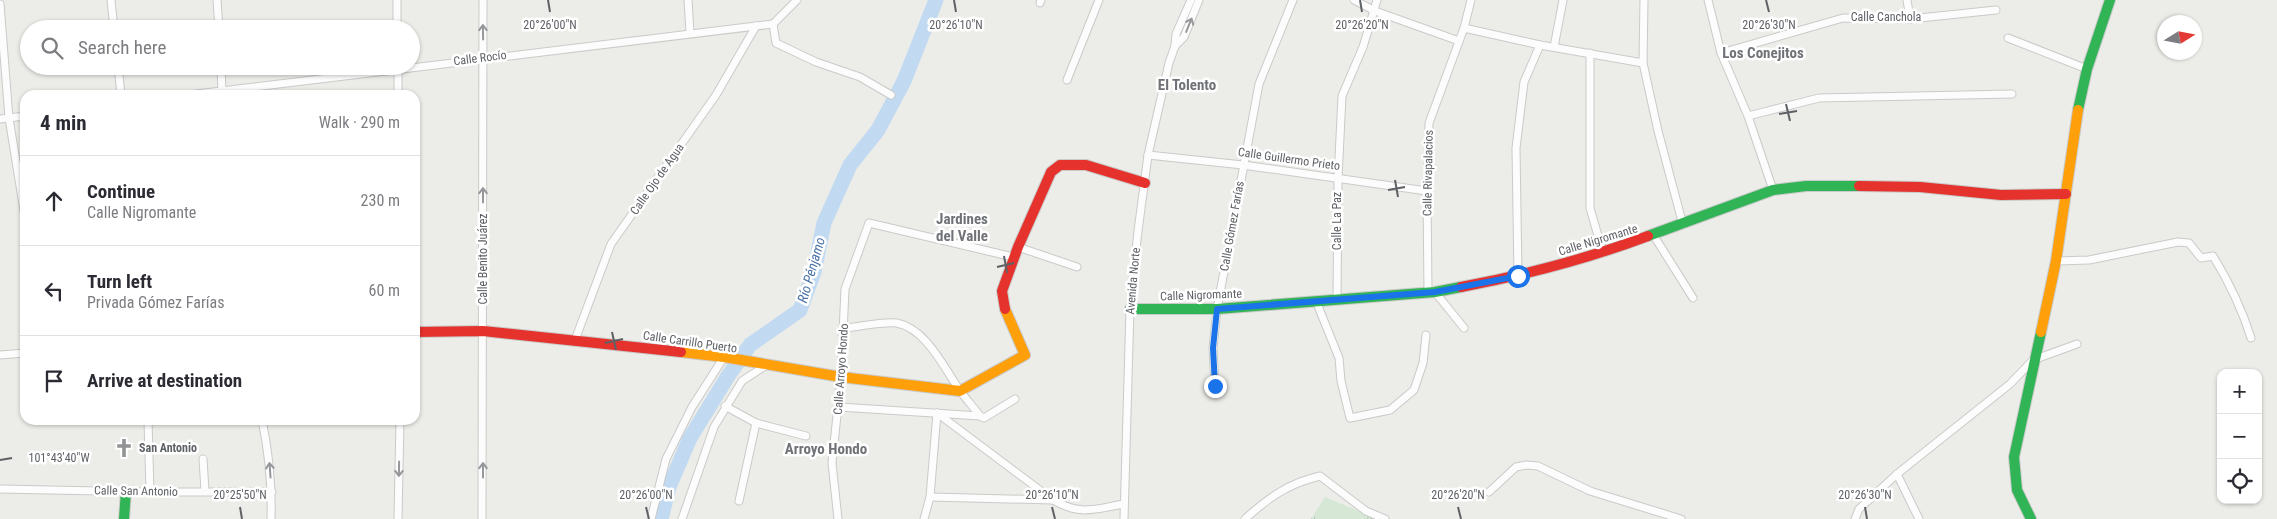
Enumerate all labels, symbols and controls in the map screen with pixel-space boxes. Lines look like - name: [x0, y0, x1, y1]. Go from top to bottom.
- street label: Calle Canchola: [1851, 10, 1922, 24]
- north arrow: [2157, 15, 2202, 60]
- one-way arrow: [1186, 17, 1195, 32]
- text: 20°26'00"N: [523, 18, 577, 32]
- text: 20°26'10"N: [929, 18, 983, 32]
- text: 20°26'20"N: [1335, 18, 1389, 32]
- text: 20°26'30"N: [1742, 18, 1796, 32]
- search box: [20, 20, 420, 75]
- one-way arrow: [478, 24, 488, 40]
- icon: search: [38, 34, 66, 62]
- text: Search here: [78, 36, 166, 59]
- district label: Los Conejitos: [1722, 44, 1804, 62]
- street label: Calle Rocío: [453, 48, 507, 68]
- district label: El Tolento: [1158, 76, 1216, 94]
- text: 4 min: [40, 111, 87, 135]
- text: Walk · 290 m: [319, 113, 400, 132]
- street label: Calle Rivapalacios: [1420, 130, 1436, 216]
- street label: Calle Ojo de Agua: [627, 140, 687, 217]
- street label: Calle Guillermo Prieto: [1237, 145, 1341, 173]
- text: Continue: [87, 180, 155, 203]
- street label: Calle Gómez Farías: [1217, 180, 1247, 272]
- icon: ahead: [40, 187, 68, 215]
- one-way arrow: [478, 187, 488, 203]
- text: 230 m: [361, 191, 400, 210]
- street label: Calle La Paz: [1330, 192, 1344, 250]
- text: Calle Nigromante: [87, 203, 196, 222]
- district label: Jardines del Valle: [936, 210, 988, 245]
- street label: Calle Benito Juárez: [476, 213, 490, 305]
- street label: Calle Nigromante: [1557, 221, 1640, 259]
- water label: Río Pénjamo: [794, 235, 828, 305]
- street label: Avenida Norte: [1123, 247, 1143, 315]
- route start: [1507, 265, 1530, 288]
- text: Turn left: [87, 270, 152, 293]
- icon: left: [40, 277, 68, 305]
- text: 60 m: [368, 281, 400, 300]
- street label: Calle Nigromante: [1160, 287, 1243, 303]
- text: Privada Gómez Farías: [87, 293, 225, 312]
- street label: Calle Arroyo Hondo: [831, 323, 851, 415]
- street label: Calle Carrillo Puerto: [642, 328, 738, 356]
- icon: arrive: [40, 367, 68, 395]
- text: Arrive at destination: [87, 369, 242, 392]
- map controls: [2217, 369, 2262, 504]
- button: +: [2217, 369, 2262, 414]
- route end: [1204, 375, 1227, 398]
- button: −: [2217, 414, 2262, 459]
- church icon: San Antonio: [113, 437, 135, 459]
- district label: Arroyo Hondo: [785, 440, 867, 458]
- place label: San Antonio: [139, 441, 197, 455]
- text: 101°43'40"W: [28, 451, 90, 465]
- button: locate: [2217, 459, 2262, 504]
- one-way arrow: [394, 460, 404, 476]
- one-way arrow: [265, 463, 275, 479]
- one-way arrow: [478, 463, 488, 479]
- street label: Calle San Antonio: [94, 483, 178, 499]
- text: 20°25'50"N: [213, 488, 267, 502]
- text: 20°26'00"N: [619, 488, 673, 502]
- text: 20°26'10"N: [1025, 488, 1079, 502]
- text: 20°26'20"N: [1431, 488, 1485, 502]
- text: 20°26'30"N: [1838, 488, 1892, 502]

